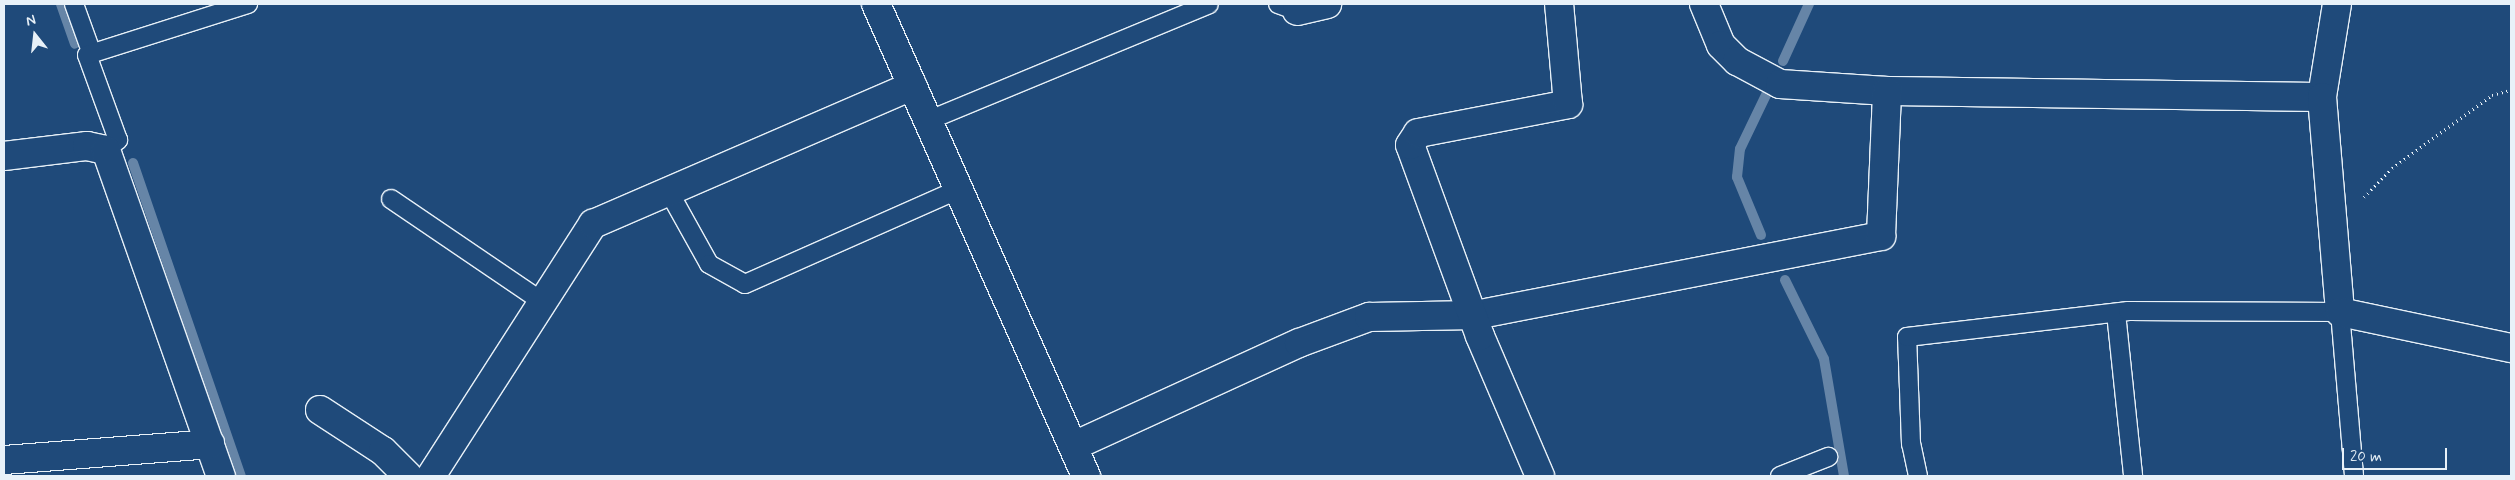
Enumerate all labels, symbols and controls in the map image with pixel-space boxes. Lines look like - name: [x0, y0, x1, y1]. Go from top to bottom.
- north arrow: [10, 10, 60, 60]
- text: N: [24, 11, 38, 31]
- scale bar: [2345, 438, 2450, 470]
- text: 20 m: [2350, 447, 2382, 467]

